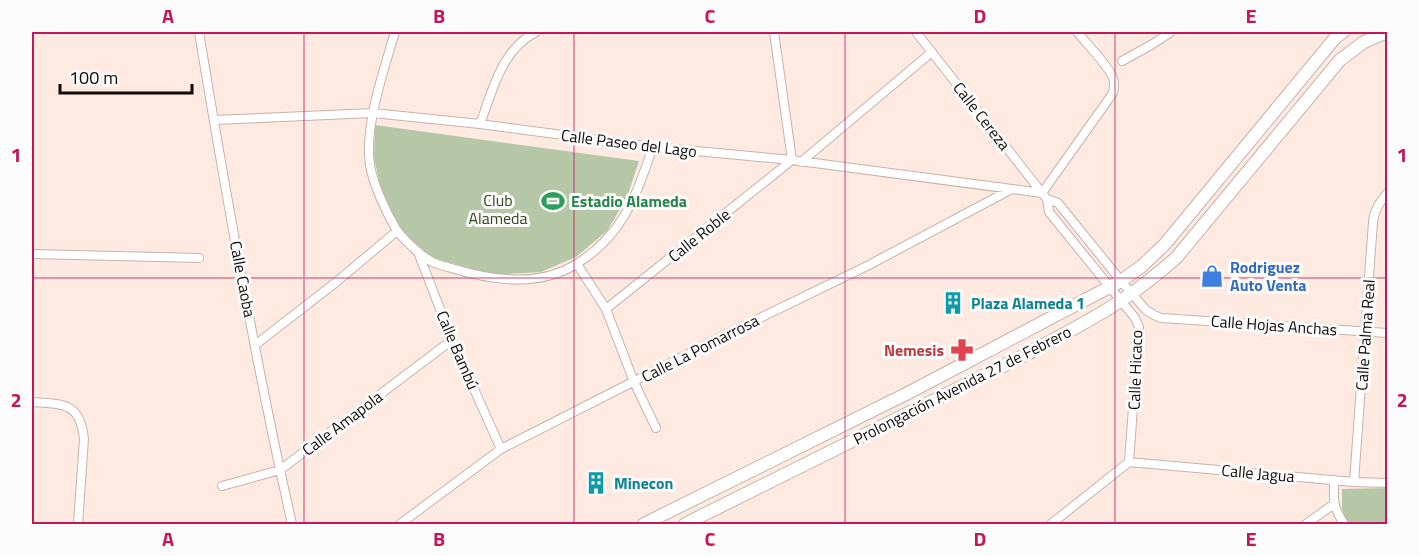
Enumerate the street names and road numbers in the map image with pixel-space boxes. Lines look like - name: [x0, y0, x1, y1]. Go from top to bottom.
- street label: Calle Cereza: [948, 77, 1016, 155]
- street label: Calle Paseo del Lago: [560, 123, 698, 163]
- street label: Calle Roble: [663, 202, 735, 268]
- street label: Calle Caoba: [224, 239, 262, 319]
- street label: Calle Palma Real: [1349, 279, 1381, 391]
- street label: Calle Bambú: [431, 307, 485, 393]
- street label: Calle La Pomarrosa: [637, 308, 763, 388]
- street label: Calle Hojas Anchas: [1210, 309, 1338, 341]
- street label: Prolongación Avenida 27 de Febrero: [849, 319, 1075, 451]
- street label: Calle Hicaco: [1122, 329, 1148, 411]
- street label: Calle Amapola: [297, 385, 387, 461]
- street label: Calle Jagua: [1221, 458, 1295, 488]

